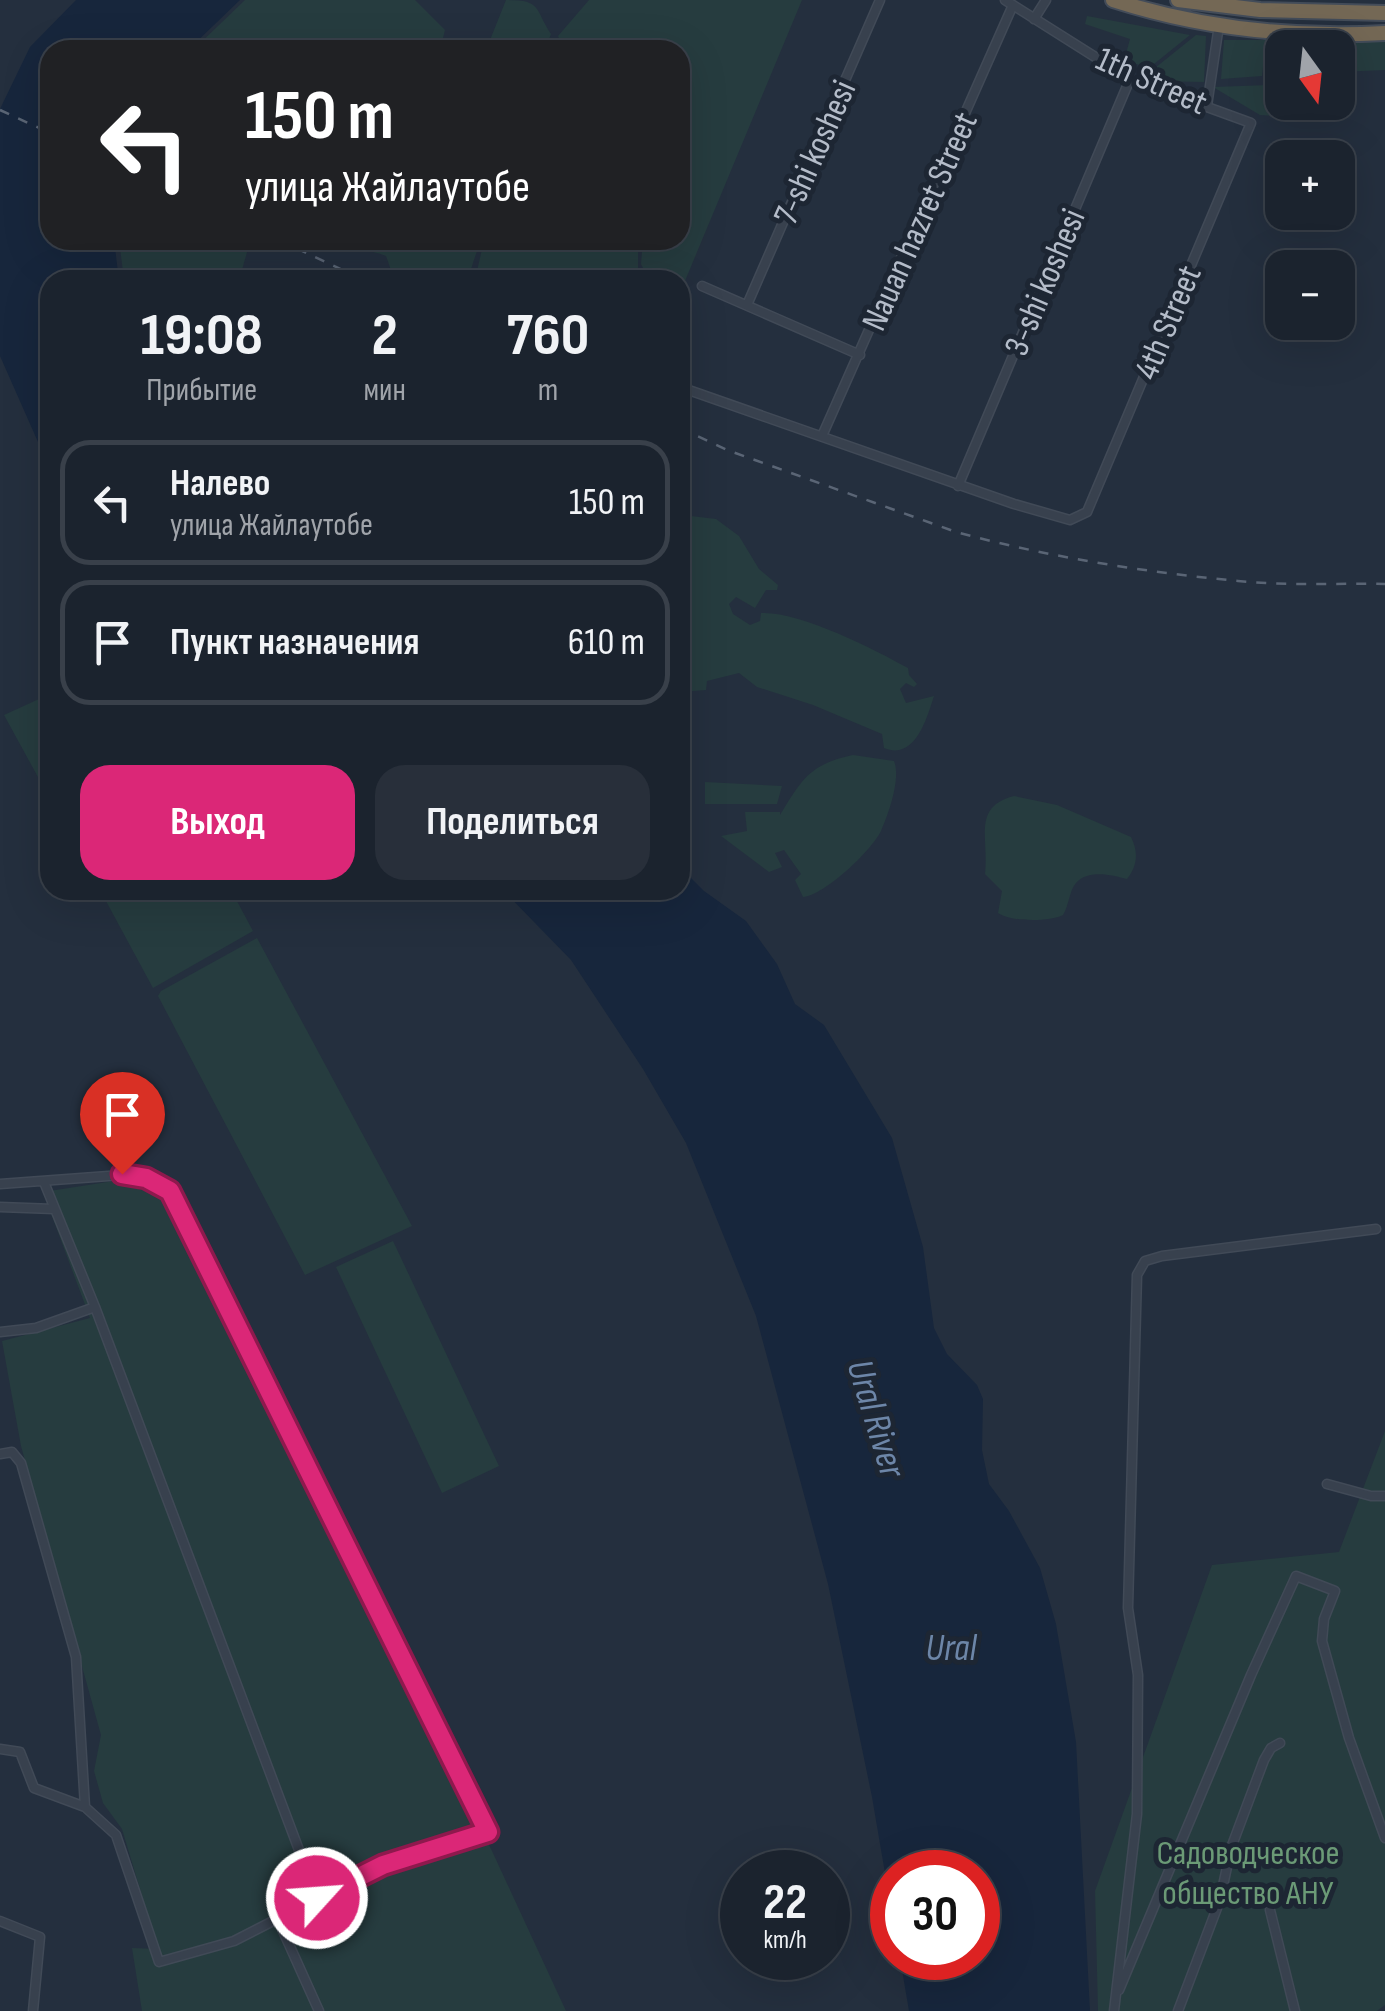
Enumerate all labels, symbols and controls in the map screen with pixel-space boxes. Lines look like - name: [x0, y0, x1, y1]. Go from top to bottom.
- north arrow: [1265, 30, 1355, 120]
- map controls: [1265, 30, 1355, 340]
- street label: 1th Street: [1089, 38, 1214, 125]
- street label: 7-shi koshesi: [765, 74, 866, 231]
- text: 150 m: [245, 75, 394, 159]
- icon: left: [80, 80, 210, 210]
- street label: Nauan hazret Street: [853, 106, 988, 337]
- button: +: [1265, 140, 1355, 230]
- text: улица Жайлаутобе: [245, 160, 530, 215]
- street label: 3-shi koshesi: [995, 203, 1095, 362]
- button: −: [1265, 250, 1355, 340]
- street label: 4th Street: [1125, 259, 1212, 386]
- text: 19:08: [141, 300, 263, 372]
- text: 2: [372, 300, 398, 372]
- text: 760: [506, 300, 589, 372]
- text: Прибытие: [146, 371, 257, 410]
- text: мин: [363, 371, 406, 410]
- text: m: [538, 371, 558, 410]
- text: Налево: [170, 461, 270, 506]
- icon: left: [85, 475, 140, 530]
- text: 150 m: [569, 480, 645, 525]
- text: улица Жайлаутобе: [170, 506, 373, 545]
- icon: arrive: [85, 615, 140, 670]
- text: Пункт назначения: [170, 620, 419, 665]
- text: 610 m: [568, 620, 645, 665]
- button: Выход: [80, 765, 355, 880]
- button: Поделиться: [375, 765, 650, 880]
- pin: [80, 1072, 165, 1175]
- icon: arrive: [95, 1087, 150, 1142]
- water label: Ural River: [836, 1354, 915, 1484]
- water label: Ural: [926, 1626, 977, 1671]
- park label: Садоводческое общество АНУ: [1156, 1832, 1340, 1915]
- position arrow: [265, 1846, 369, 1950]
- speed limit sign: 30: [870, 1850, 1000, 1980]
- text: 22: [763, 1873, 807, 1933]
- text: km/h: [763, 1925, 807, 1956]

